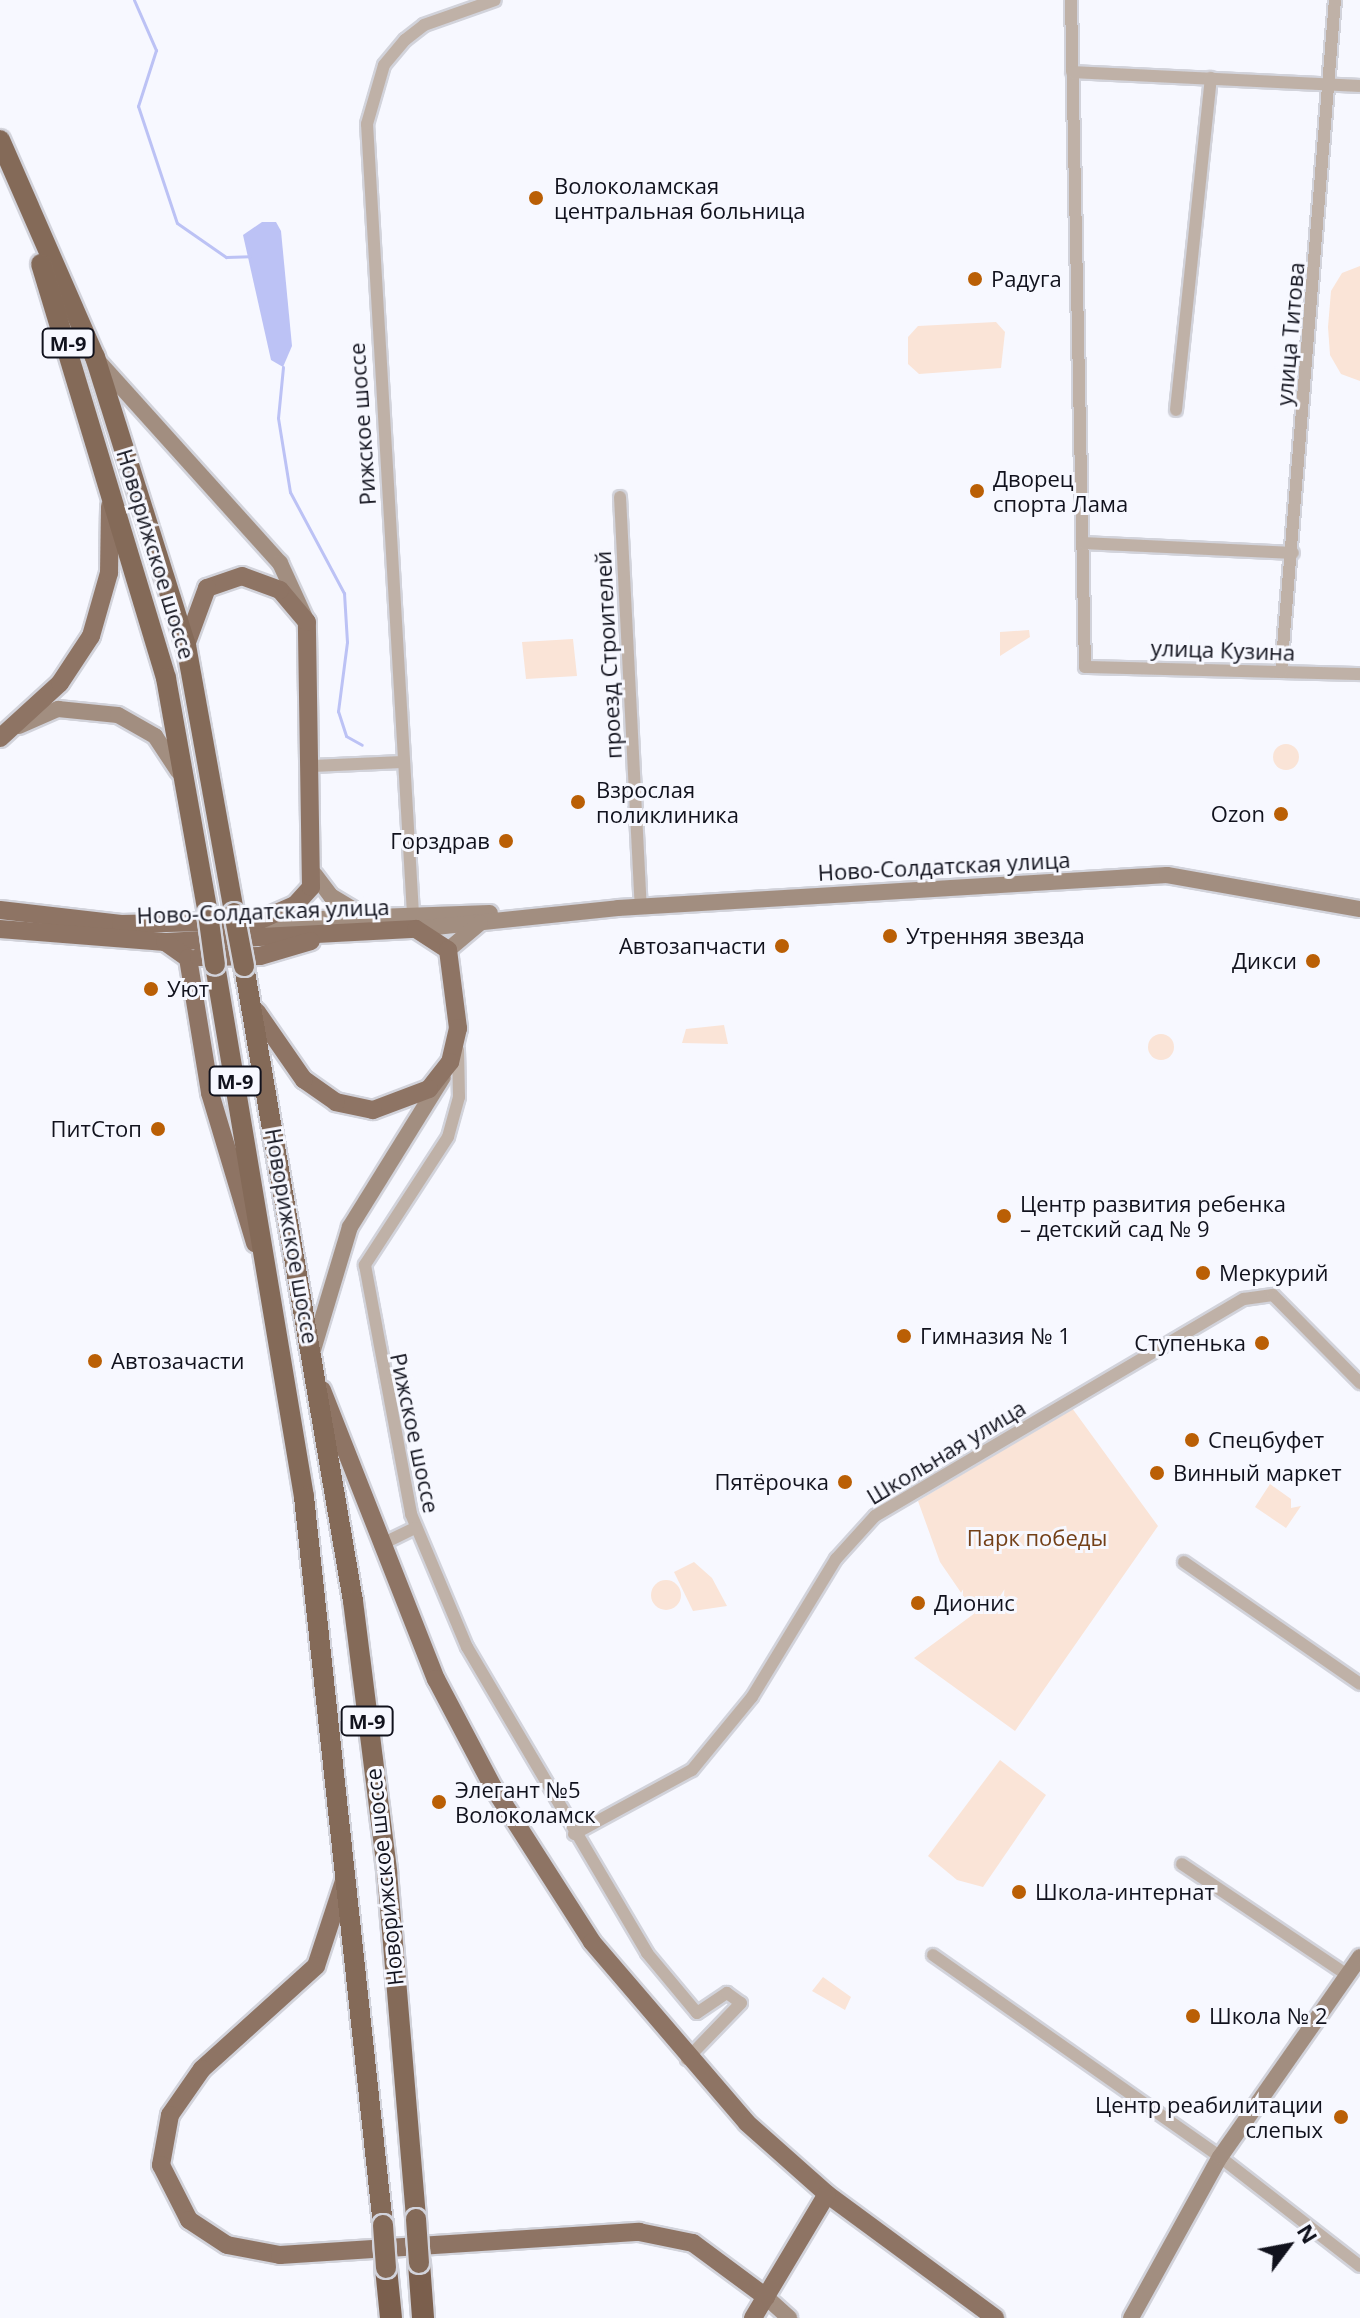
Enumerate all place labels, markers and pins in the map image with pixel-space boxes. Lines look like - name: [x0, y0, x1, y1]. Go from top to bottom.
- place label: Волоколамская центральная больница: [554, 172, 805, 224]
- marker: Волоколамская центральная больница: [525, 187, 547, 209]
- place label: Радуга: [991, 266, 1062, 292]
- marker: Радуга: [966, 270, 984, 288]
- place label: Дворец спорта Лама: [993, 465, 1128, 516]
- marker: Дворец спорта Лама: [968, 482, 986, 500]
- place label: Взрослая поликлиника: [596, 776, 739, 828]
- marker: Взрослая поликлиника: [567, 791, 589, 813]
- place label: Ozon: [1211, 801, 1265, 827]
- marker: Ozon: [1272, 805, 1290, 823]
- place label: Горздрав: [390, 828, 490, 854]
- marker: Горздрав: [497, 832, 515, 850]
- place label: Утренняя звезда: [906, 923, 1085, 949]
- marker: Утренняя звезда: [881, 927, 899, 945]
- place label: Автозапчасти: [619, 933, 766, 959]
- marker: Автозапчасти: [773, 937, 791, 955]
- place label: Дикси: [1232, 948, 1297, 974]
- marker: Дикси: [1304, 952, 1322, 970]
- place label: Уют: [167, 976, 209, 1002]
- marker: Уют: [142, 980, 160, 998]
- place label: ПитСтоп: [51, 1116, 142, 1142]
- marker: ПитСтоп: [149, 1120, 167, 1138]
- place label: Центр развития ребенка – детский сад № 9: [1020, 1190, 1286, 1242]
- marker: Центр развития ребенка – детский сад № 9: [995, 1207, 1013, 1225]
- place label: Меркурий: [1219, 1260, 1328, 1286]
- marker: Меркурий: [1194, 1264, 1212, 1282]
- place label: Гимназия № 1: [920, 1323, 1071, 1349]
- marker: Гимназия № 1: [895, 1327, 913, 1345]
- place label: Ступенька: [1134, 1330, 1246, 1356]
- marker: Ступенька: [1253, 1334, 1271, 1352]
- place label: Автозачасти: [111, 1348, 244, 1374]
- marker: Автозачасти: [86, 1352, 104, 1370]
- place label: Спецбуфет: [1208, 1427, 1324, 1453]
- marker: Спецбуфет: [1183, 1431, 1201, 1449]
- place label: Винный маркет: [1173, 1460, 1342, 1486]
- marker: Винный маркет: [1148, 1464, 1166, 1482]
- place label: Пятёрочка: [714, 1469, 829, 1495]
- marker: Пятёрочка: [836, 1473, 854, 1491]
- place label: Дионис: [934, 1590, 1015, 1616]
- marker: Дионис: [909, 1594, 927, 1612]
- place label: Элегант №5 Волоколамск: [455, 1776, 596, 1828]
- marker: Элегант №5 Волоколамск: [430, 1793, 448, 1811]
- place label: Школа-интернат: [1035, 1879, 1215, 1905]
- marker: Школа-интернат: [1010, 1883, 1028, 1901]
- place label: Школа № 2: [1209, 2003, 1328, 2029]
- marker: Школа № 2: [1184, 2007, 1202, 2025]
- place label: Центр реабилитации слепых: [1095, 2091, 1323, 2142]
- marker: Центр реабилитации слепых: [1330, 2106, 1352, 2128]

